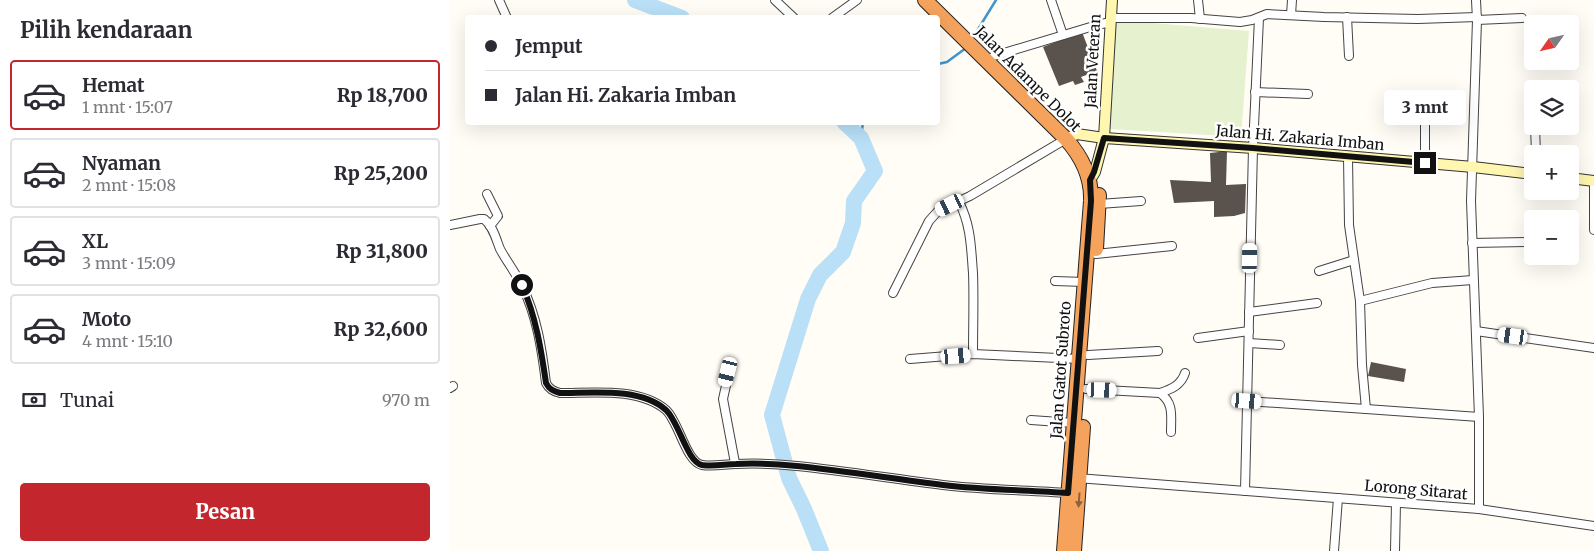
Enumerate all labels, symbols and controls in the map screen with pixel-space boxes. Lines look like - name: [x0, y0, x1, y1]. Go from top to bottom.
- street label: Jalan Veteran: [1080, 13, 1104, 110]
- north arrow: [1524, 15, 1579, 70]
- map controls: [1524, 15, 1579, 265]
- text: Pilih kendaraan: [20, 16, 192, 44]
- street label: Jalan Adampe Dolot: [971, 21, 1085, 136]
- text: Jemput: [515, 34, 583, 58]
- icon: car: [22, 73, 67, 118]
- text: Hemat: [82, 73, 145, 97]
- button: layers: [1524, 80, 1579, 135]
- text: Rp 18,700: [337, 83, 428, 107]
- text: Jalan Hi. Zakaria Imban: [515, 83, 736, 107]
- callout: 3 mnt: [1384, 90, 1466, 126]
- text: 1 mnt · 15:07: [82, 97, 173, 117]
- text: 3 mnt: [1402, 97, 1448, 117]
- street label: Jalan Hi. Zakaria Imban: [1214, 121, 1385, 154]
- button: +: [1524, 145, 1579, 200]
- icon: car: [22, 151, 67, 196]
- text: Nyaman: [82, 151, 161, 175]
- route end: [1414, 152, 1436, 174]
- text: Rp 25,200: [334, 161, 428, 185]
- text: 2 mnt · 15:08: [82, 175, 176, 195]
- car: [933, 192, 966, 218]
- button: −: [1524, 210, 1579, 265]
- icon: car: [22, 229, 67, 274]
- text: XL: [82, 229, 108, 253]
- text: Rp 31,800: [336, 239, 428, 263]
- car: [1242, 243, 1257, 273]
- text: 3 mnt · 15:09: [82, 253, 176, 273]
- route start: [511, 274, 533, 296]
- street label: Jalan Gatot Subroto: [1046, 300, 1075, 441]
- icon: car: [22, 307, 67, 352]
- text: Moto: [82, 307, 131, 331]
- text: Rp 32,600: [334, 317, 428, 341]
- car: [1497, 326, 1528, 346]
- text: 4 mnt · 15:10: [82, 331, 173, 351]
- car: [940, 347, 971, 365]
- car: [717, 356, 738, 388]
- car: [1086, 382, 1117, 398]
- icon: cash: [20, 386, 48, 414]
- text: Tunai: [60, 388, 114, 412]
- text: 970 m: [382, 390, 430, 410]
- car: [1231, 392, 1262, 410]
- street label: Lorong Sitarat: [1364, 476, 1468, 503]
- button: Pesan: [20, 483, 430, 541]
- one-way arrow: [1074, 492, 1082, 508]

